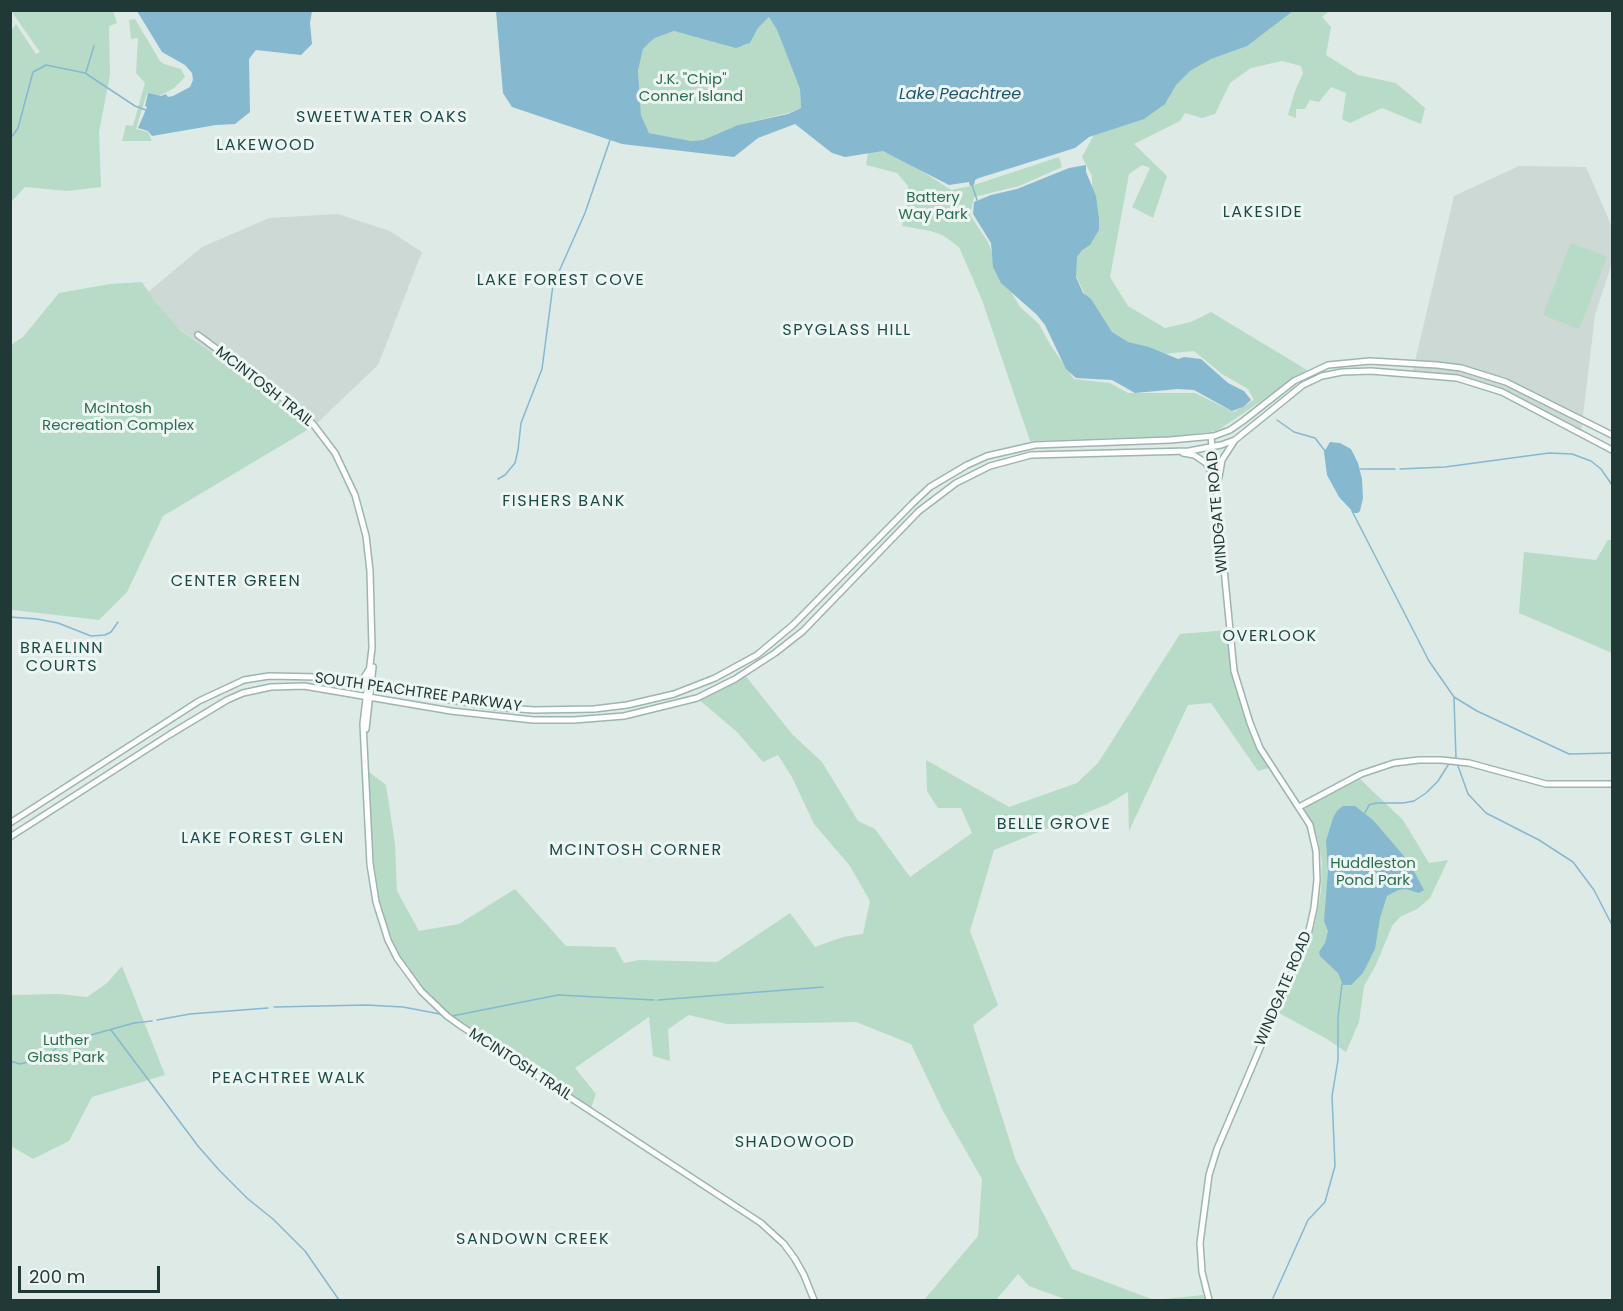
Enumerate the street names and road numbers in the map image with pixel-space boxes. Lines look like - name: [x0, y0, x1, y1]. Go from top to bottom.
- street label: MCINTOSH TRAIL: [211, 343, 317, 431]
- street label: WINDGATE ROAD: [1204, 450, 1232, 574]
- street label: SOUTH PEACHTREE PARKWAY: [313, 670, 523, 716]
- street label: WINDGATE ROAD: [1252, 929, 1316, 1049]
- street label: MCINTOSH TRAIL: [465, 1025, 575, 1105]

